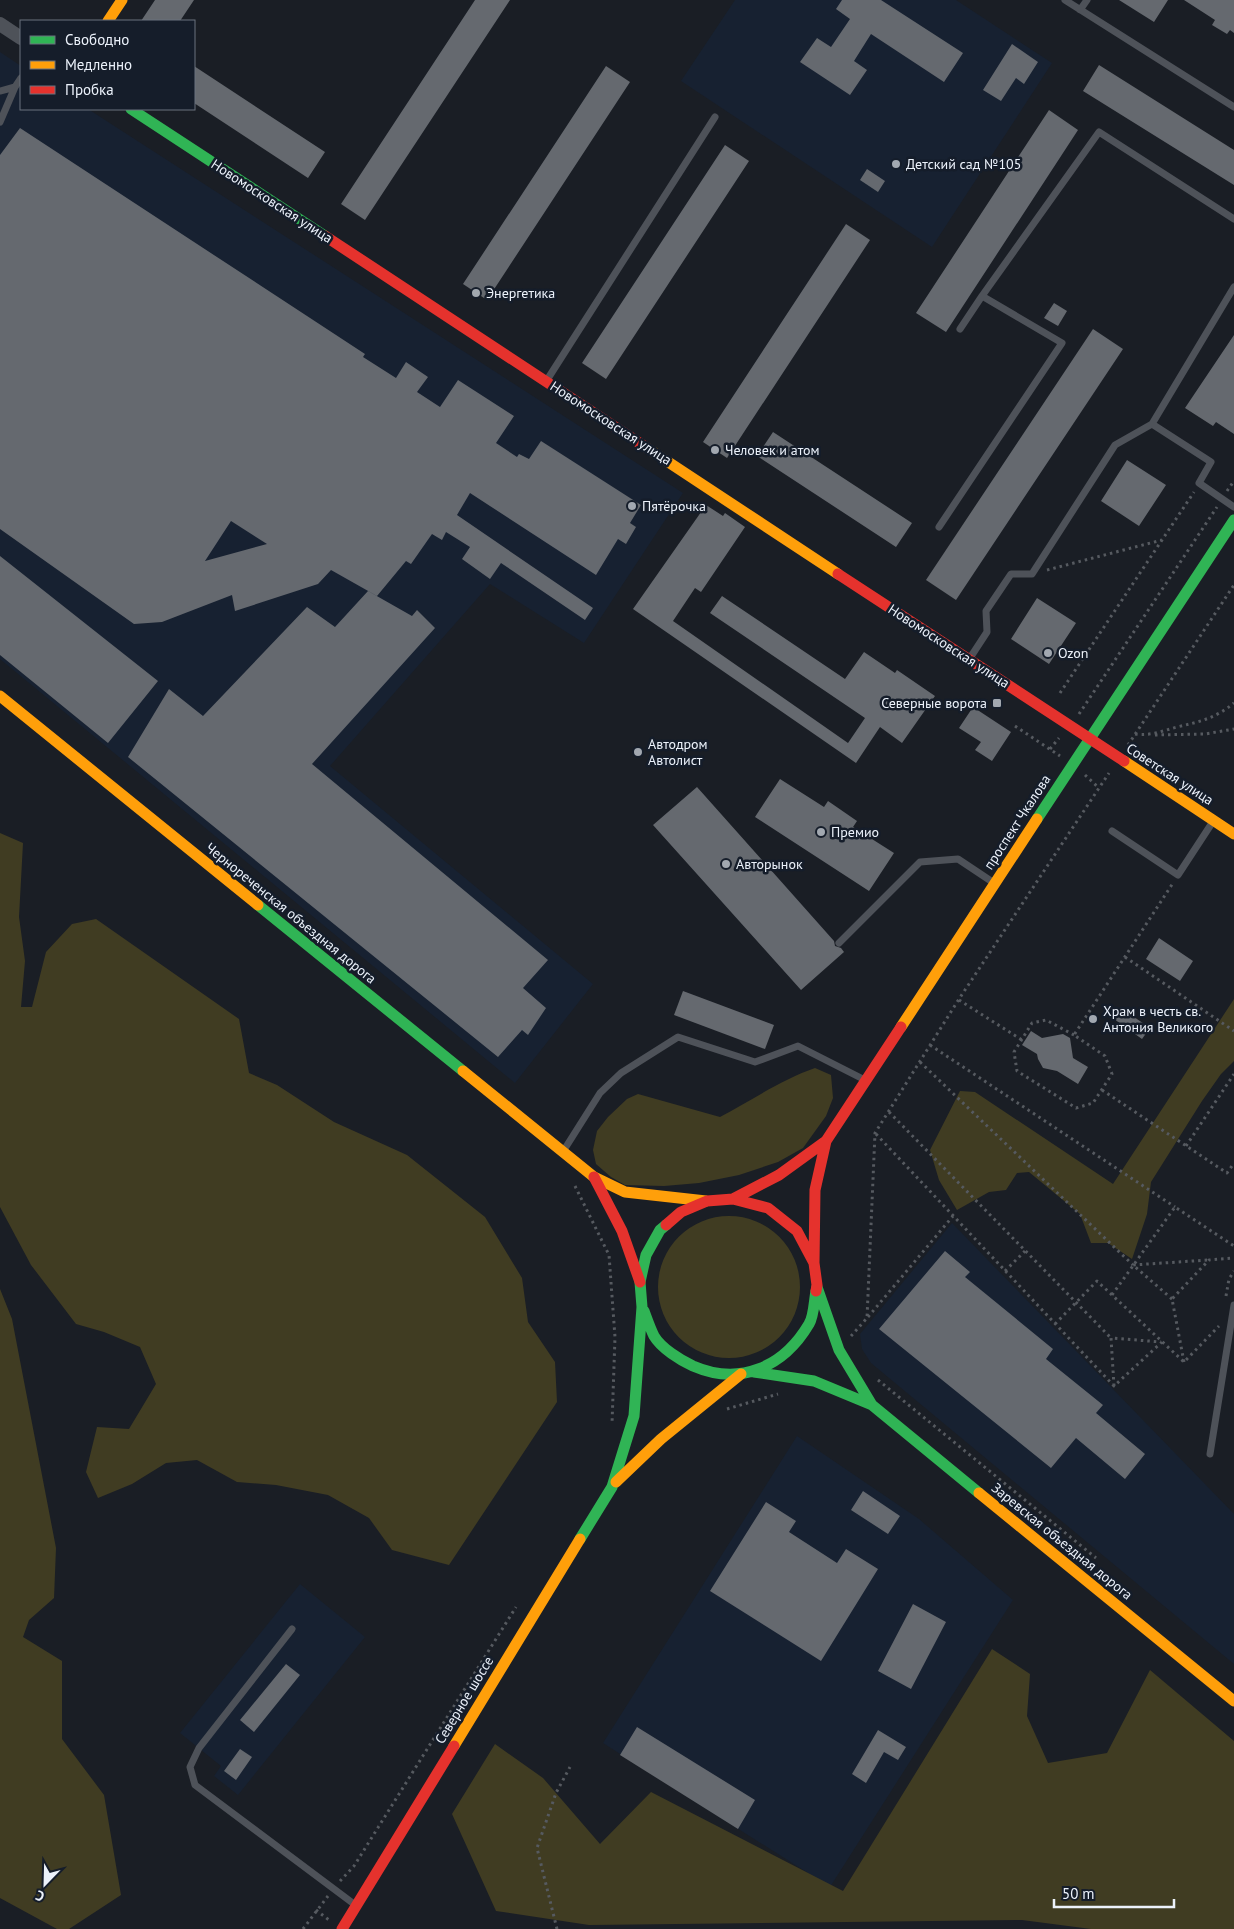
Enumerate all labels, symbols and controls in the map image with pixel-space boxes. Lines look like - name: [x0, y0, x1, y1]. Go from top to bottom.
- legend: [20, 20, 195, 110]
- text: Свободно: [65, 30, 129, 49]
- text: Медленно: [65, 55, 132, 74]
- text: Пробка: [65, 80, 114, 99]
- street label: Новомосковская улица: [208, 155, 336, 247]
- place label: Детский сад №105: [906, 155, 1021, 173]
- marker: Детский сад №105: [890, 158, 902, 170]
- place label: Энергетика: [486, 284, 555, 302]
- marker: Энергетика: [470, 287, 482, 299]
- street label: Новомосковская улица: [547, 377, 675, 469]
- place label: Человек и атом: [725, 441, 820, 459]
- marker: Человек и атом: [709, 444, 721, 456]
- place label: Пятёрочка: [642, 497, 706, 515]
- marker: Пятёрочка: [626, 500, 638, 512]
- street label: Новомосковская улица: [885, 600, 1013, 692]
- place label: Ozon: [1058, 644, 1088, 662]
- marker: Ozon: [1042, 647, 1054, 659]
- place label: Северные ворота: [881, 694, 987, 712]
- marker: Северные ворота: [991, 697, 1003, 709]
- place label: Автодром Автолист: [648, 735, 708, 769]
- street label: Советская улица: [1123, 739, 1217, 809]
- marker: Автодром Автолист: [632, 746, 644, 758]
- street label: проспект Чкалова: [980, 771, 1054, 873]
- place label: Премио: [831, 823, 879, 841]
- marker: Премио: [815, 826, 827, 838]
- street label: Чернореченская объездная дорога: [202, 839, 380, 987]
- place label: Авторынок: [736, 855, 803, 873]
- marker: Авторынок: [720, 858, 732, 870]
- place label: Храм в честь св. Антония Великого: [1103, 1002, 1213, 1036]
- marker: Храм в честь св. Антония Великого: [1087, 1013, 1099, 1025]
- street label: Заревская объездная дорога: [988, 1479, 1136, 1603]
- street label: Северное шоссе: [431, 1653, 497, 1747]
- north arrow: [20, 1859, 70, 1909]
- scale bar: [1054, 1876, 1174, 1908]
- text: 50 m: [1062, 1884, 1095, 1903]
- text: С: [33, 1886, 47, 1906]

